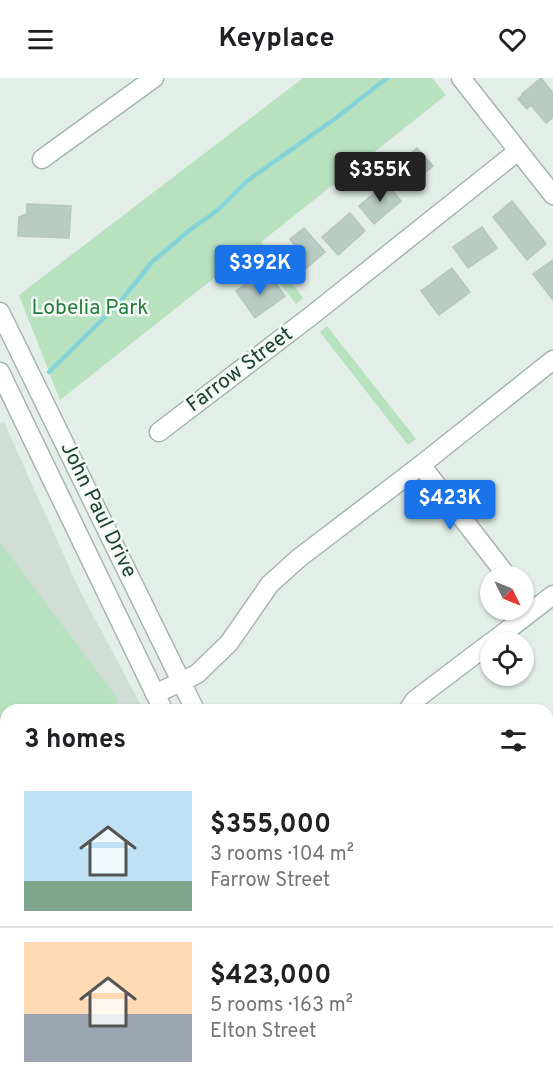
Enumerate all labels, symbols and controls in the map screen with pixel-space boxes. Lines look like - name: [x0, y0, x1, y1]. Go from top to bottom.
- text: Keyplace: [218, 22, 335, 56]
- icon: menu: [24, 23, 57, 56]
- icon: heart: [496, 23, 529, 56]
- pin: $355K: [338, 152, 422, 203]
- text: $355K: [349, 158, 411, 184]
- pin: $392K: [218, 245, 302, 296]
- text: $392K: [229, 251, 291, 277]
- park label: Lobelia Park: [31, 295, 149, 322]
- street label: Farrow Street: [181, 321, 299, 419]
- street label: John Paul Drive: [53, 438, 143, 582]
- pin: $423K: [408, 480, 492, 531]
- text: $423K: [418, 486, 482, 512]
- north arrow: [480, 566, 534, 620]
- map controls: [480, 566, 534, 686]
- button: locate: [480, 632, 534, 686]
- text: 3 homes: [24, 724, 126, 757]
- icon: filters: [497, 724, 530, 757]
- text: $355,000: [210, 809, 331, 842]
- icon: home: [72, 815, 144, 887]
- text: 3 rooms · 104 m²: [210, 842, 354, 868]
- text: Farrow Street: [210, 868, 330, 894]
- text: $423,000: [210, 960, 331, 993]
- icon: home: [72, 966, 144, 1038]
- text: 5 rooms · 163 m²: [210, 993, 353, 1019]
- text: Elton Street: [210, 1019, 317, 1045]

